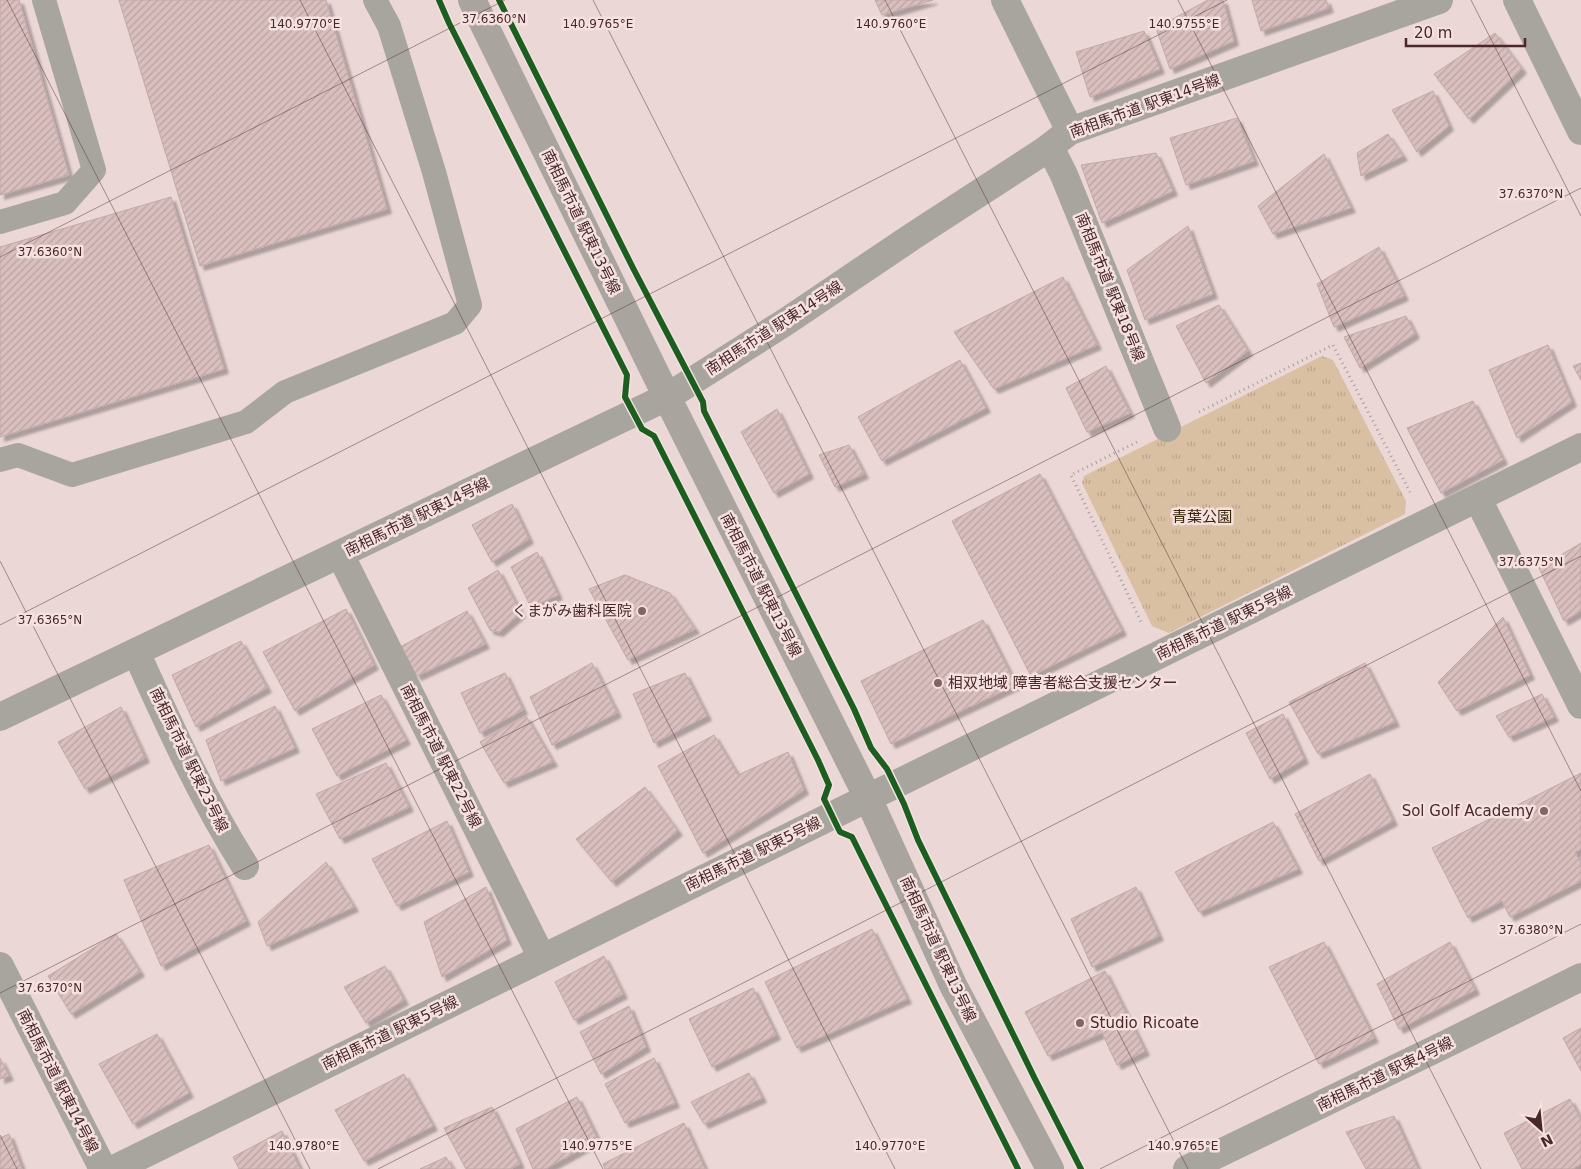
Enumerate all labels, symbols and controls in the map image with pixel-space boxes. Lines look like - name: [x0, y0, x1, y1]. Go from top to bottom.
- text: 37.6360°N: [462, 12, 526, 26]
- scale bar: [1406, 15, 1525, 47]
- text: 140.9770°E: [270, 17, 340, 31]
- text: 140.9765°E: [563, 17, 633, 31]
- text: 140.9760°E: [856, 17, 926, 31]
- text: 140.9755°E: [1149, 17, 1219, 31]
- text: 20 m: [1414, 24, 1452, 42]
- street label: 南相馬市道 駅東14号線: [1067, 70, 1223, 142]
- street label: 南相馬市道 駅東13号線: [538, 147, 624, 297]
- text: 37.6370°N: [1499, 187, 1563, 201]
- street label: 南相馬市道 駅東18号線: [1072, 210, 1148, 364]
- text: 37.6360°N: [18, 245, 82, 259]
- street label: 南相馬市道 駅東14号線: [702, 277, 846, 379]
- street label: 南相馬市道 駅東14号線: [342, 474, 492, 560]
- park label: 青葉公園: [1172, 508, 1232, 526]
- street label: 南相馬市道 駅東13号線: [717, 510, 805, 660]
- text: 37.6375°N: [1499, 555, 1563, 569]
- street label: 南相馬市道 駅東5号線: [1153, 582, 1295, 664]
- place label: くまがみ歯科医院: [512, 602, 632, 620]
- marker: くまがみ歯科医院: [636, 605, 648, 617]
- text: 37.6365°N: [18, 613, 82, 627]
- place label: 相双地域 障害者総合支援センター: [948, 674, 1178, 692]
- marker: 相双地域 障害者総合支援センター: [932, 677, 944, 689]
- street label: 南相馬市道 駅東22号線: [397, 681, 485, 831]
- street label: 南相馬市道 駅東23号線: [146, 685, 232, 835]
- place label: Sol Golf Academy: [1402, 802, 1534, 820]
- marker: Sol Golf Academy: [1538, 805, 1550, 817]
- street label: 南相馬市道 駅東5号線: [682, 813, 824, 895]
- street label: 南相馬市道 駅東13号線: [896, 873, 980, 1025]
- text: 37.6380°N: [1499, 923, 1563, 937]
- text: 37.6370°N: [18, 981, 82, 995]
- street label: 南相馬市道 駅東5号線: [319, 992, 461, 1074]
- street label: 南相馬市道 駅東14号線: [14, 1006, 102, 1156]
- place label: Studio Ricoate: [1090, 1014, 1199, 1032]
- marker: Studio Ricoate: [1074, 1017, 1086, 1029]
- street label: 南相馬市道 駅東4号線: [1314, 1033, 1456, 1115]
- north arrow: [1516, 1104, 1566, 1154]
- text: N: [1538, 1131, 1556, 1150]
- text: 140.9780°E: [269, 1139, 339, 1153]
- text: 140.9775°E: [562, 1139, 632, 1153]
- text: 140.9770°E: [855, 1139, 925, 1153]
- text: 140.9765°E: [1148, 1139, 1218, 1153]

